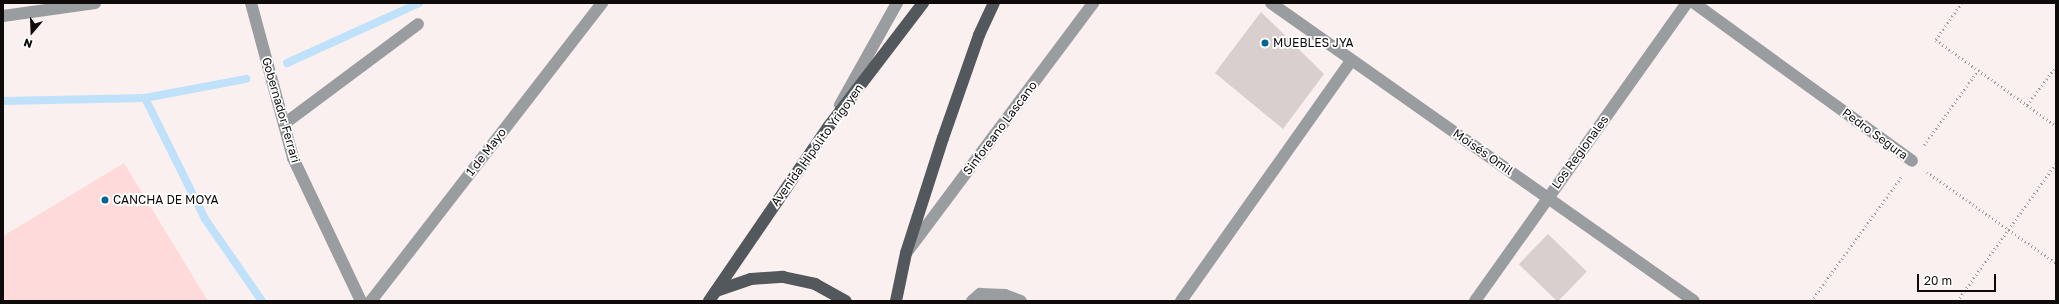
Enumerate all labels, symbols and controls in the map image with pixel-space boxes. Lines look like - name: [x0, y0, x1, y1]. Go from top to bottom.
- north arrow: [12, 12, 52, 52]
- text: N: [22, 36, 34, 51]
- place label: MUEBLES JYA: [1273, 36, 1353, 50]
- marker: MUEBLES JYA: [1260, 38, 1270, 48]
- street label: Gobernador Ferrari: [259, 56, 303, 164]
- street label: Sinforeano Lascano: [960, 78, 1040, 178]
- street label: Avenida Hipólito Yrigoyen: [768, 81, 866, 209]
- street label: Pedro Segura: [1839, 105, 1911, 163]
- street label: Los Regionales: [1549, 112, 1611, 192]
- street label: 1 de Mayo: [463, 125, 509, 179]
- street label: Moisés Omil: [1450, 126, 1516, 178]
- place label: CANCHA DE MOYA: [113, 193, 218, 207]
- marker: CANCHA DE MOYA: [100, 195, 110, 205]
- scale bar: [1919, 266, 1998, 292]
- text: 20 m: [1924, 273, 1952, 288]

